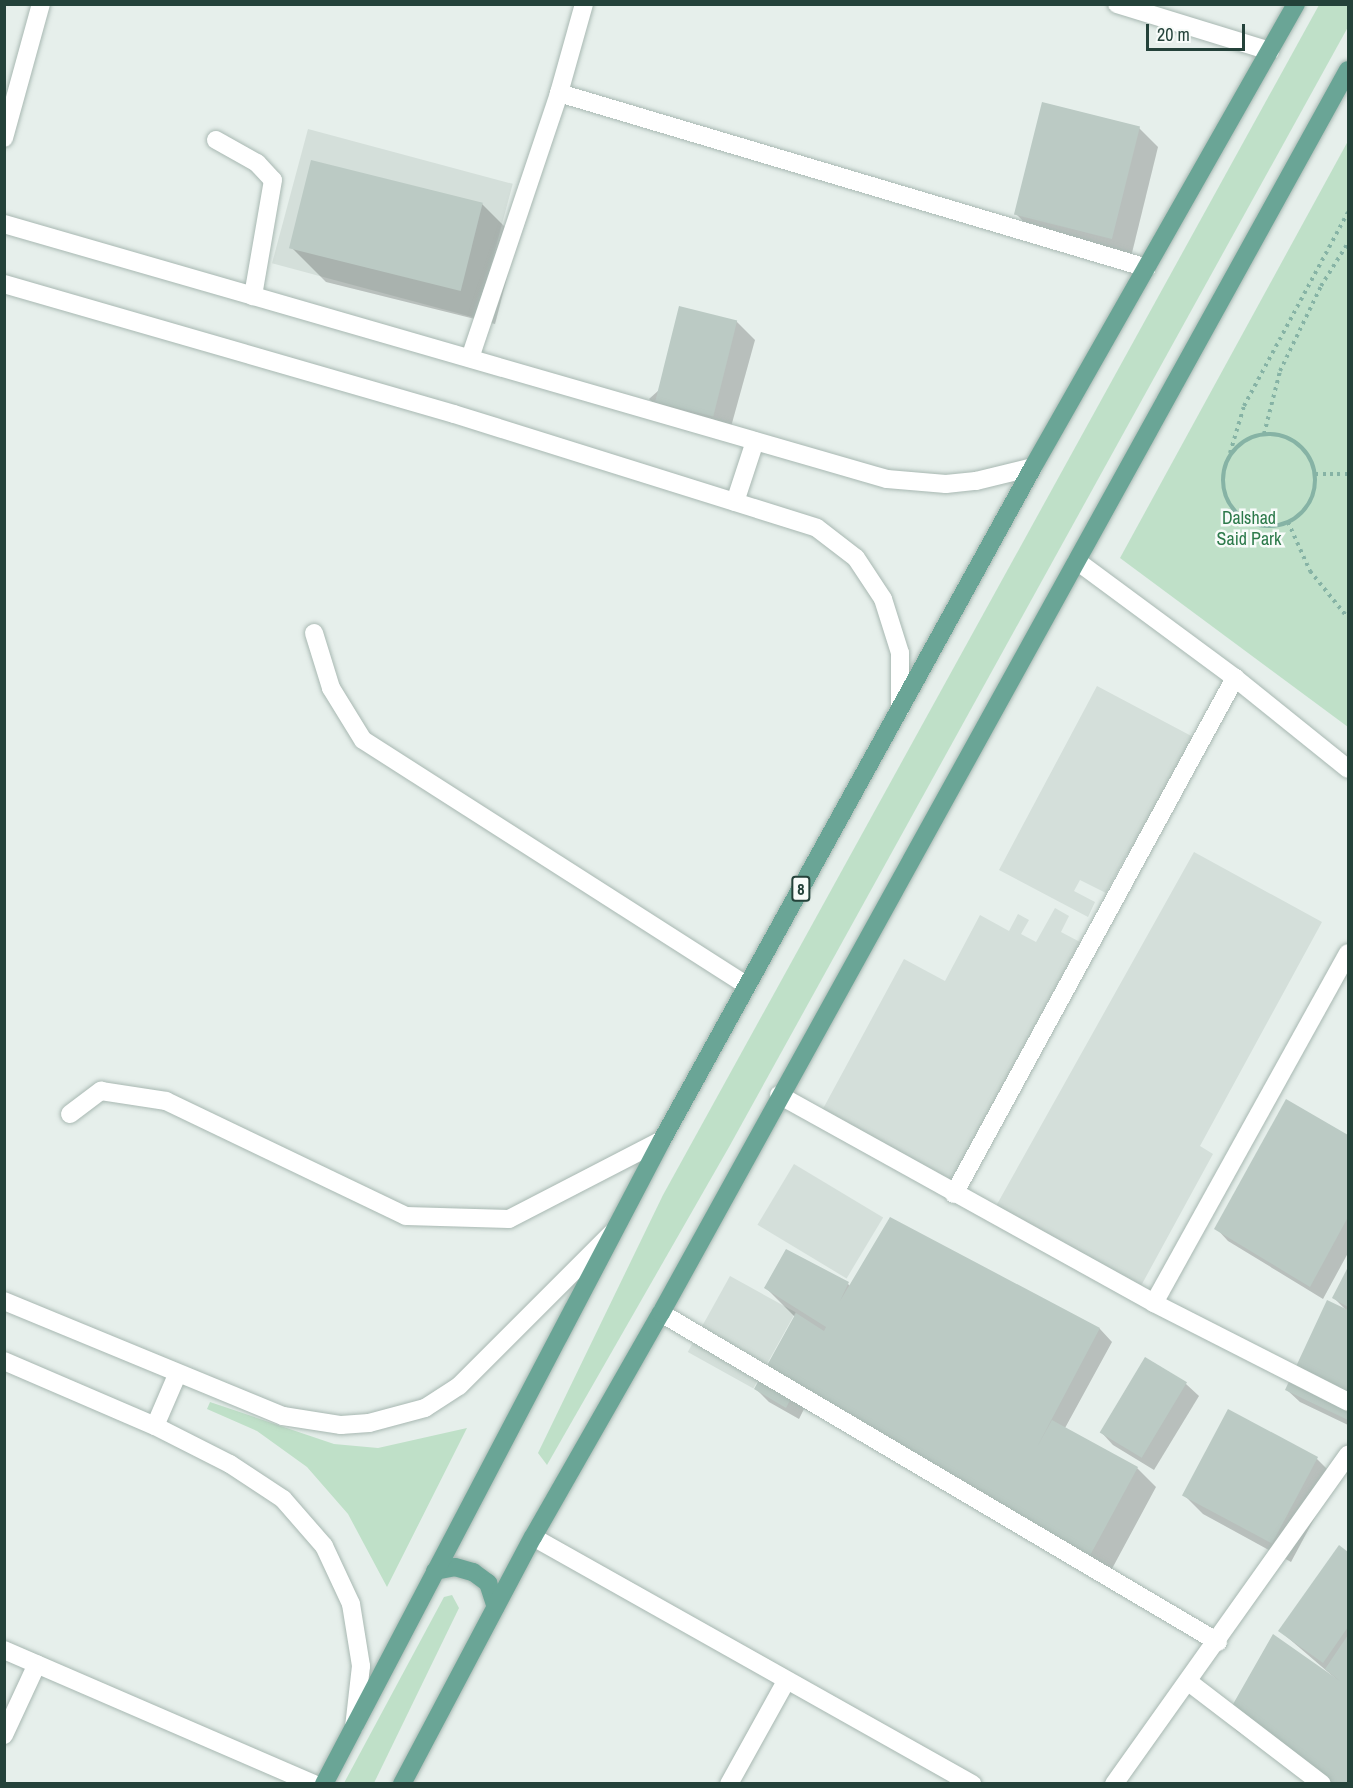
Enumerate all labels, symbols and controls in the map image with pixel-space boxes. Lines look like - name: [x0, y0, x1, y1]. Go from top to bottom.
- scale bar: [1149, 12, 1248, 50]
- text: 20 m: [1157, 22, 1190, 47]
- park label: Dalshad Said Park: [1217, 508, 1281, 550]
- road number: 8: [790, 876, 812, 902]

